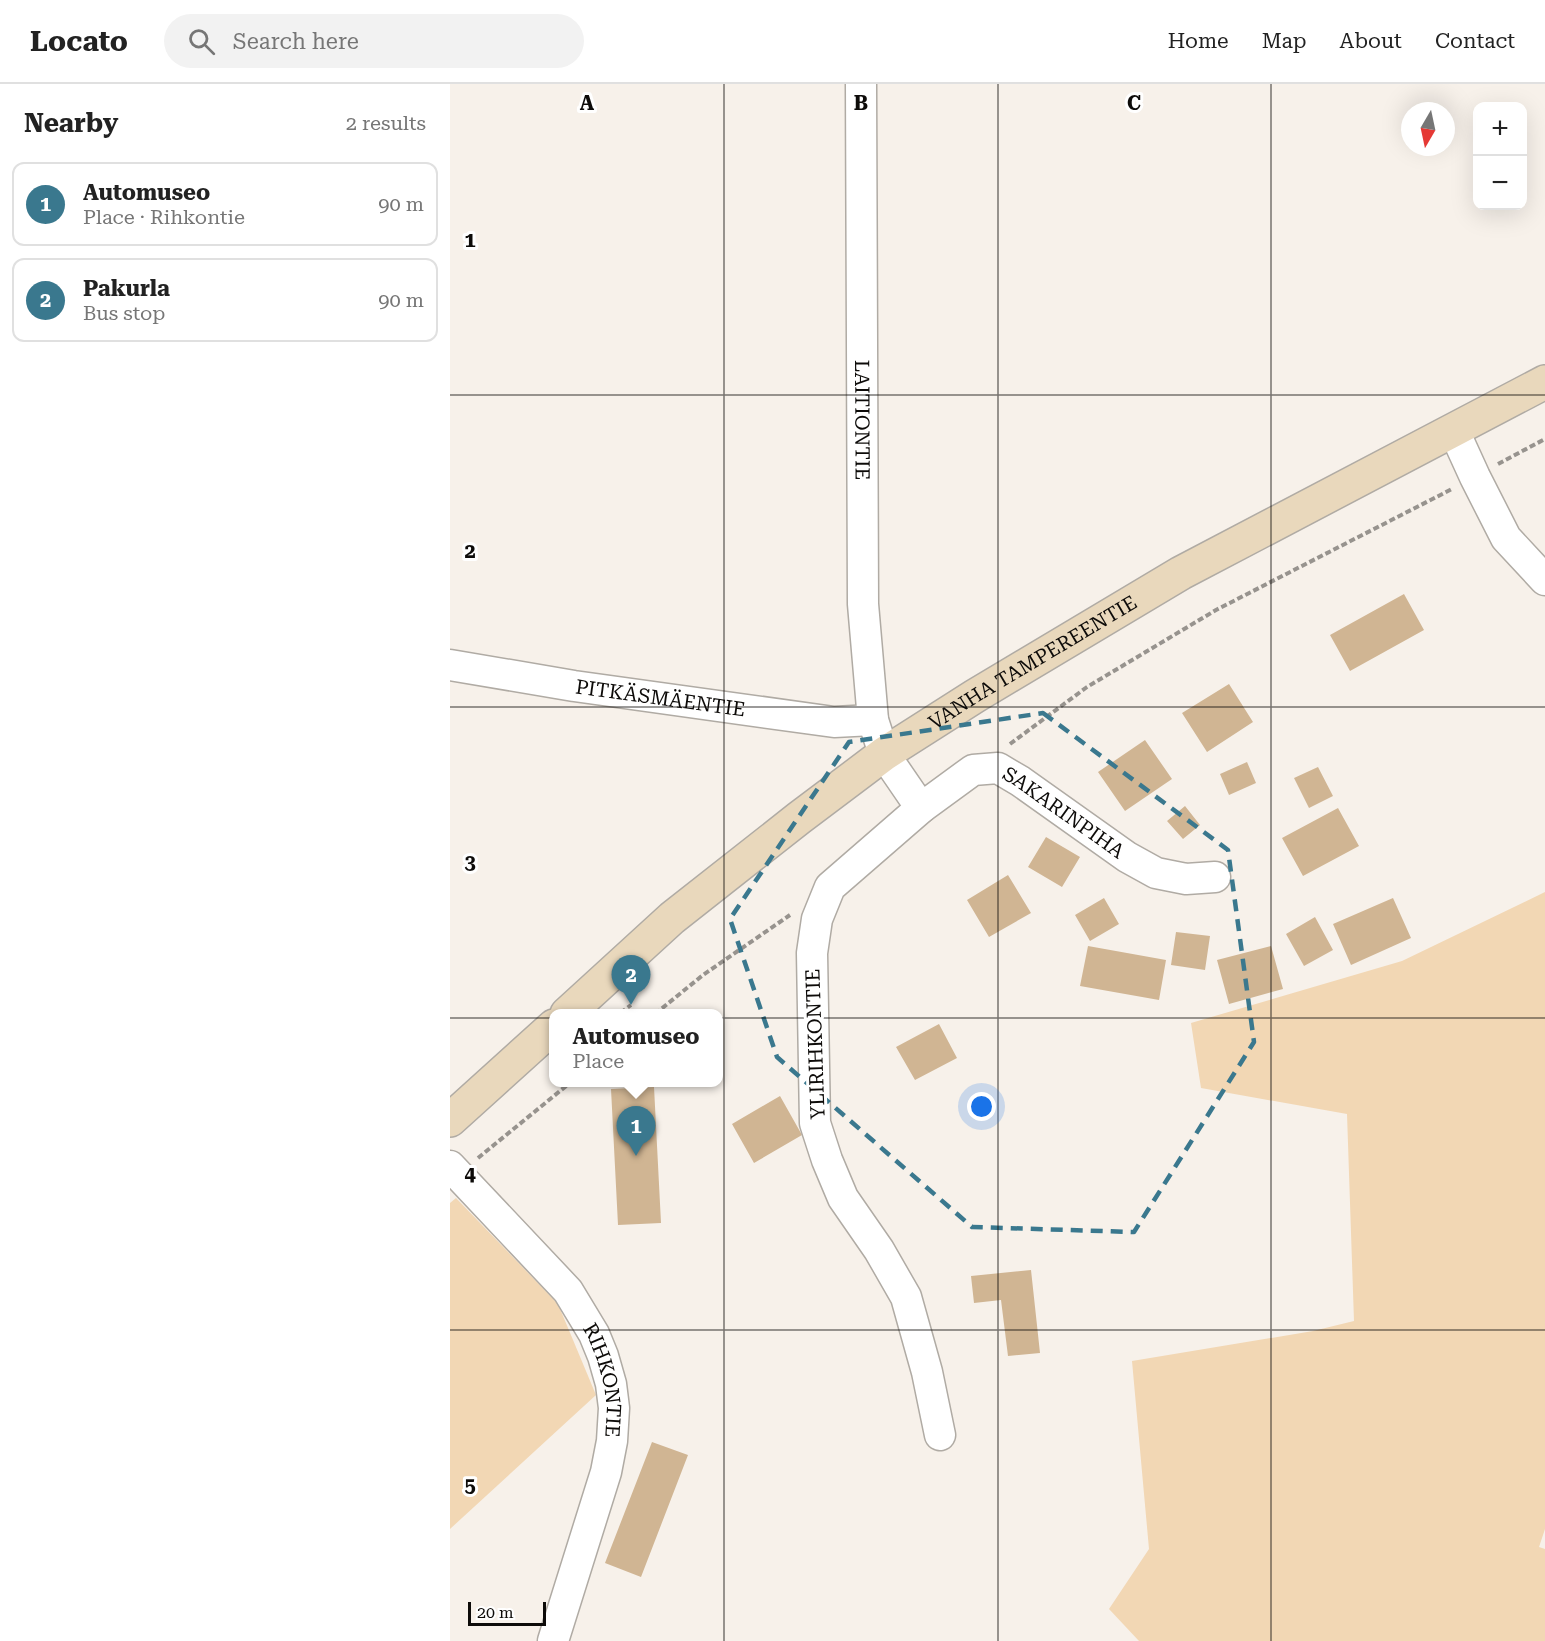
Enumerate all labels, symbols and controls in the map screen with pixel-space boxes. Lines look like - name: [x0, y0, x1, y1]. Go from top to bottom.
- search box: [164, 14, 584, 68]
- text: Locato: [30, 25, 128, 58]
- icon: search: [185, 25, 218, 58]
- text: Search here: [233, 29, 359, 54]
- text: Home: [1168, 29, 1229, 53]
- text: Map: [1262, 29, 1307, 53]
- text: About: [1340, 29, 1402, 53]
- text: Contact: [1435, 29, 1515, 53]
- text: A: [580, 91, 595, 115]
- text: B: [854, 91, 868, 115]
- text: C: [1127, 91, 1141, 115]
- north arrow: [1401, 102, 1455, 156]
- map controls: [1473, 102, 1527, 210]
- button: +: [1473, 102, 1527, 156]
- text: Nearby: [24, 108, 118, 138]
- text: 2 results: [346, 111, 426, 135]
- button: −: [1473, 156, 1527, 210]
- text: Automuseo: [83, 180, 210, 205]
- text: 1: [40, 192, 51, 216]
- text: 90 m: [378, 192, 424, 216]
- text: Place · Rihkontie: [83, 205, 245, 229]
- text: 1: [464, 228, 476, 252]
- text: Pakurla: [83, 276, 170, 301]
- text: 2: [40, 288, 51, 312]
- text: 90 m: [378, 288, 424, 312]
- text: Bus stop: [83, 301, 165, 325]
- street label: LAITIONTIE: [850, 360, 875, 480]
- text: 2: [464, 539, 476, 563]
- street label: VANHA TAMPEREENTIE: [924, 590, 1141, 734]
- street label: PITKÄSMÄENTIE: [574, 674, 747, 722]
- street label: SAKARINPIHA: [998, 762, 1129, 863]
- text: 3: [464, 850, 476, 874]
- pin: 2: [612, 956, 651, 1005]
- street label: YLIRIHKONTIE: [800, 968, 830, 1120]
- popup: [549, 1009, 723, 1087]
- text: Automuseo: [572, 1024, 700, 1049]
- text: Place: [572, 1049, 624, 1073]
- your location: [967, 1092, 996, 1121]
- pin: 1: [616, 1106, 656, 1156]
- text: 4: [464, 1162, 476, 1186]
- street label: RIHKONTIE: [578, 1319, 626, 1438]
- text: 5: [464, 1473, 476, 1497]
- scale bar: [468, 1599, 546, 1626]
- text: 20 m: [477, 1603, 514, 1622]

